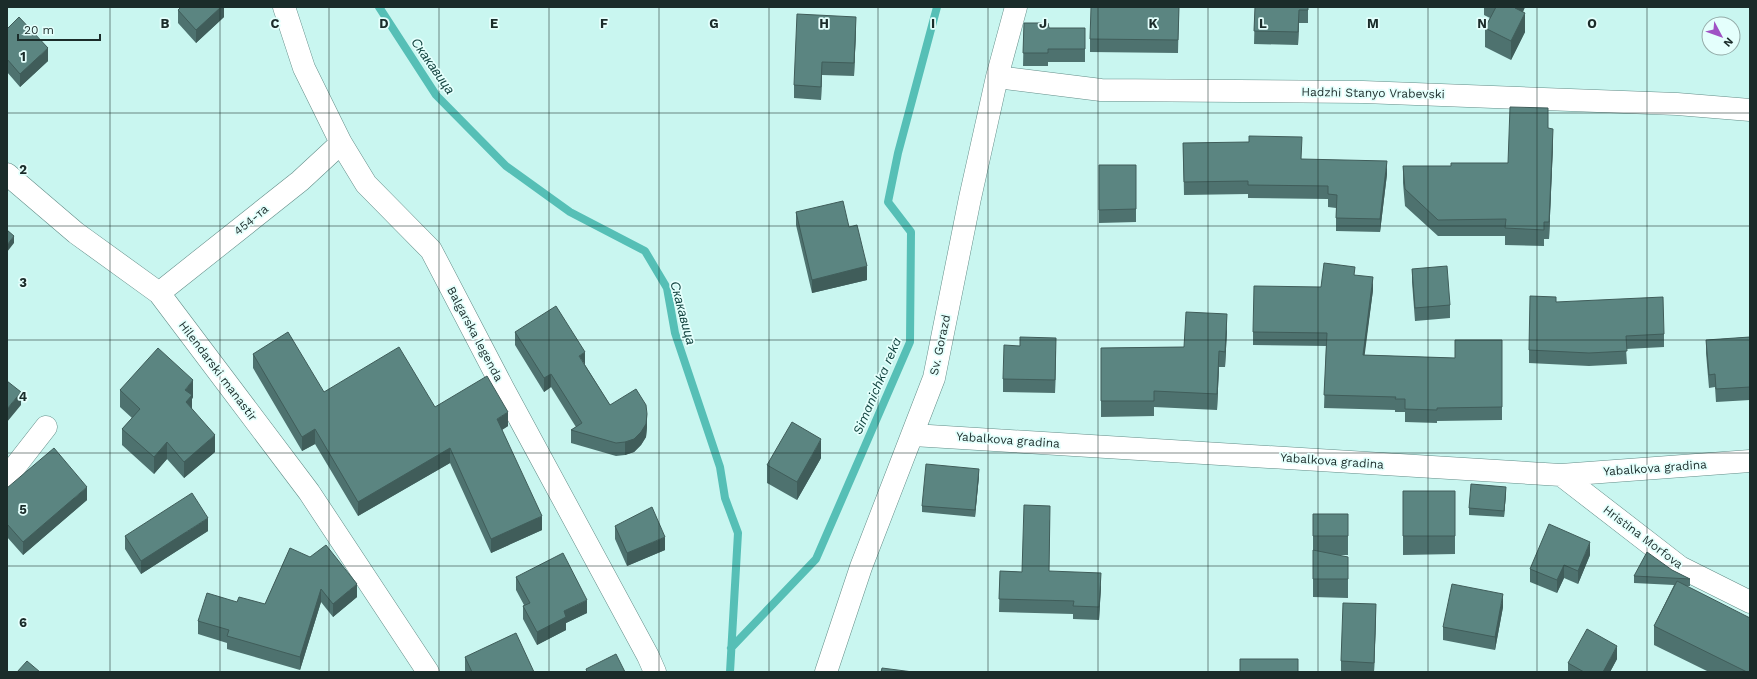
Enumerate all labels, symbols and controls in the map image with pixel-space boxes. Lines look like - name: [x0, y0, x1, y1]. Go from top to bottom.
- scale bar: [18, 16, 100, 42]
- text: B: [161, 16, 170, 31]
- text: C: [271, 16, 280, 31]
- text: D: [379, 16, 389, 31]
- text: E: [490, 16, 498, 31]
- text: F: [600, 16, 608, 31]
- text: G: [709, 16, 719, 31]
- text: H: [819, 16, 829, 31]
- text: I: [931, 16, 935, 31]
- text: J: [1039, 16, 1047, 31]
- text: K: [1148, 16, 1158, 31]
- text: L: [1259, 16, 1267, 31]
- text: M: [1367, 16, 1379, 31]
- text: N: [1477, 16, 1487, 31]
- text: O: [1587, 16, 1597, 31]
- north arrow: [1701, 16, 1741, 56]
- text: 20 m: [24, 23, 54, 37]
- water label: Скакавица: [408, 35, 458, 97]
- text: N: [1721, 35, 1736, 50]
- text: 1: [20, 49, 26, 64]
- street label: Hadzhi Stanyo Vrabevski: [1301, 85, 1445, 101]
- text: 2: [19, 162, 27, 177]
- street label: 454-та: [231, 202, 271, 238]
- text: 3: [19, 275, 27, 290]
- water label: Скакавица: [667, 280, 699, 346]
- street label: Balgarska legenda: [444, 284, 506, 384]
- street label: Sv. Gorazd: [927, 313, 953, 377]
- street label: Hilendarski manastir: [176, 318, 260, 424]
- water label: Simanichka reka: [850, 335, 904, 437]
- text: 4: [19, 389, 28, 404]
- street label: Yabalkova gradina: [956, 429, 1061, 451]
- street label: Yabalkova gradina: [1280, 450, 1385, 472]
- street label: Yabalkova gradina: [1603, 457, 1708, 479]
- text: 5: [19, 502, 27, 517]
- street label: Hristina Morfova: [1600, 502, 1686, 572]
- text: 6: [19, 615, 27, 630]

